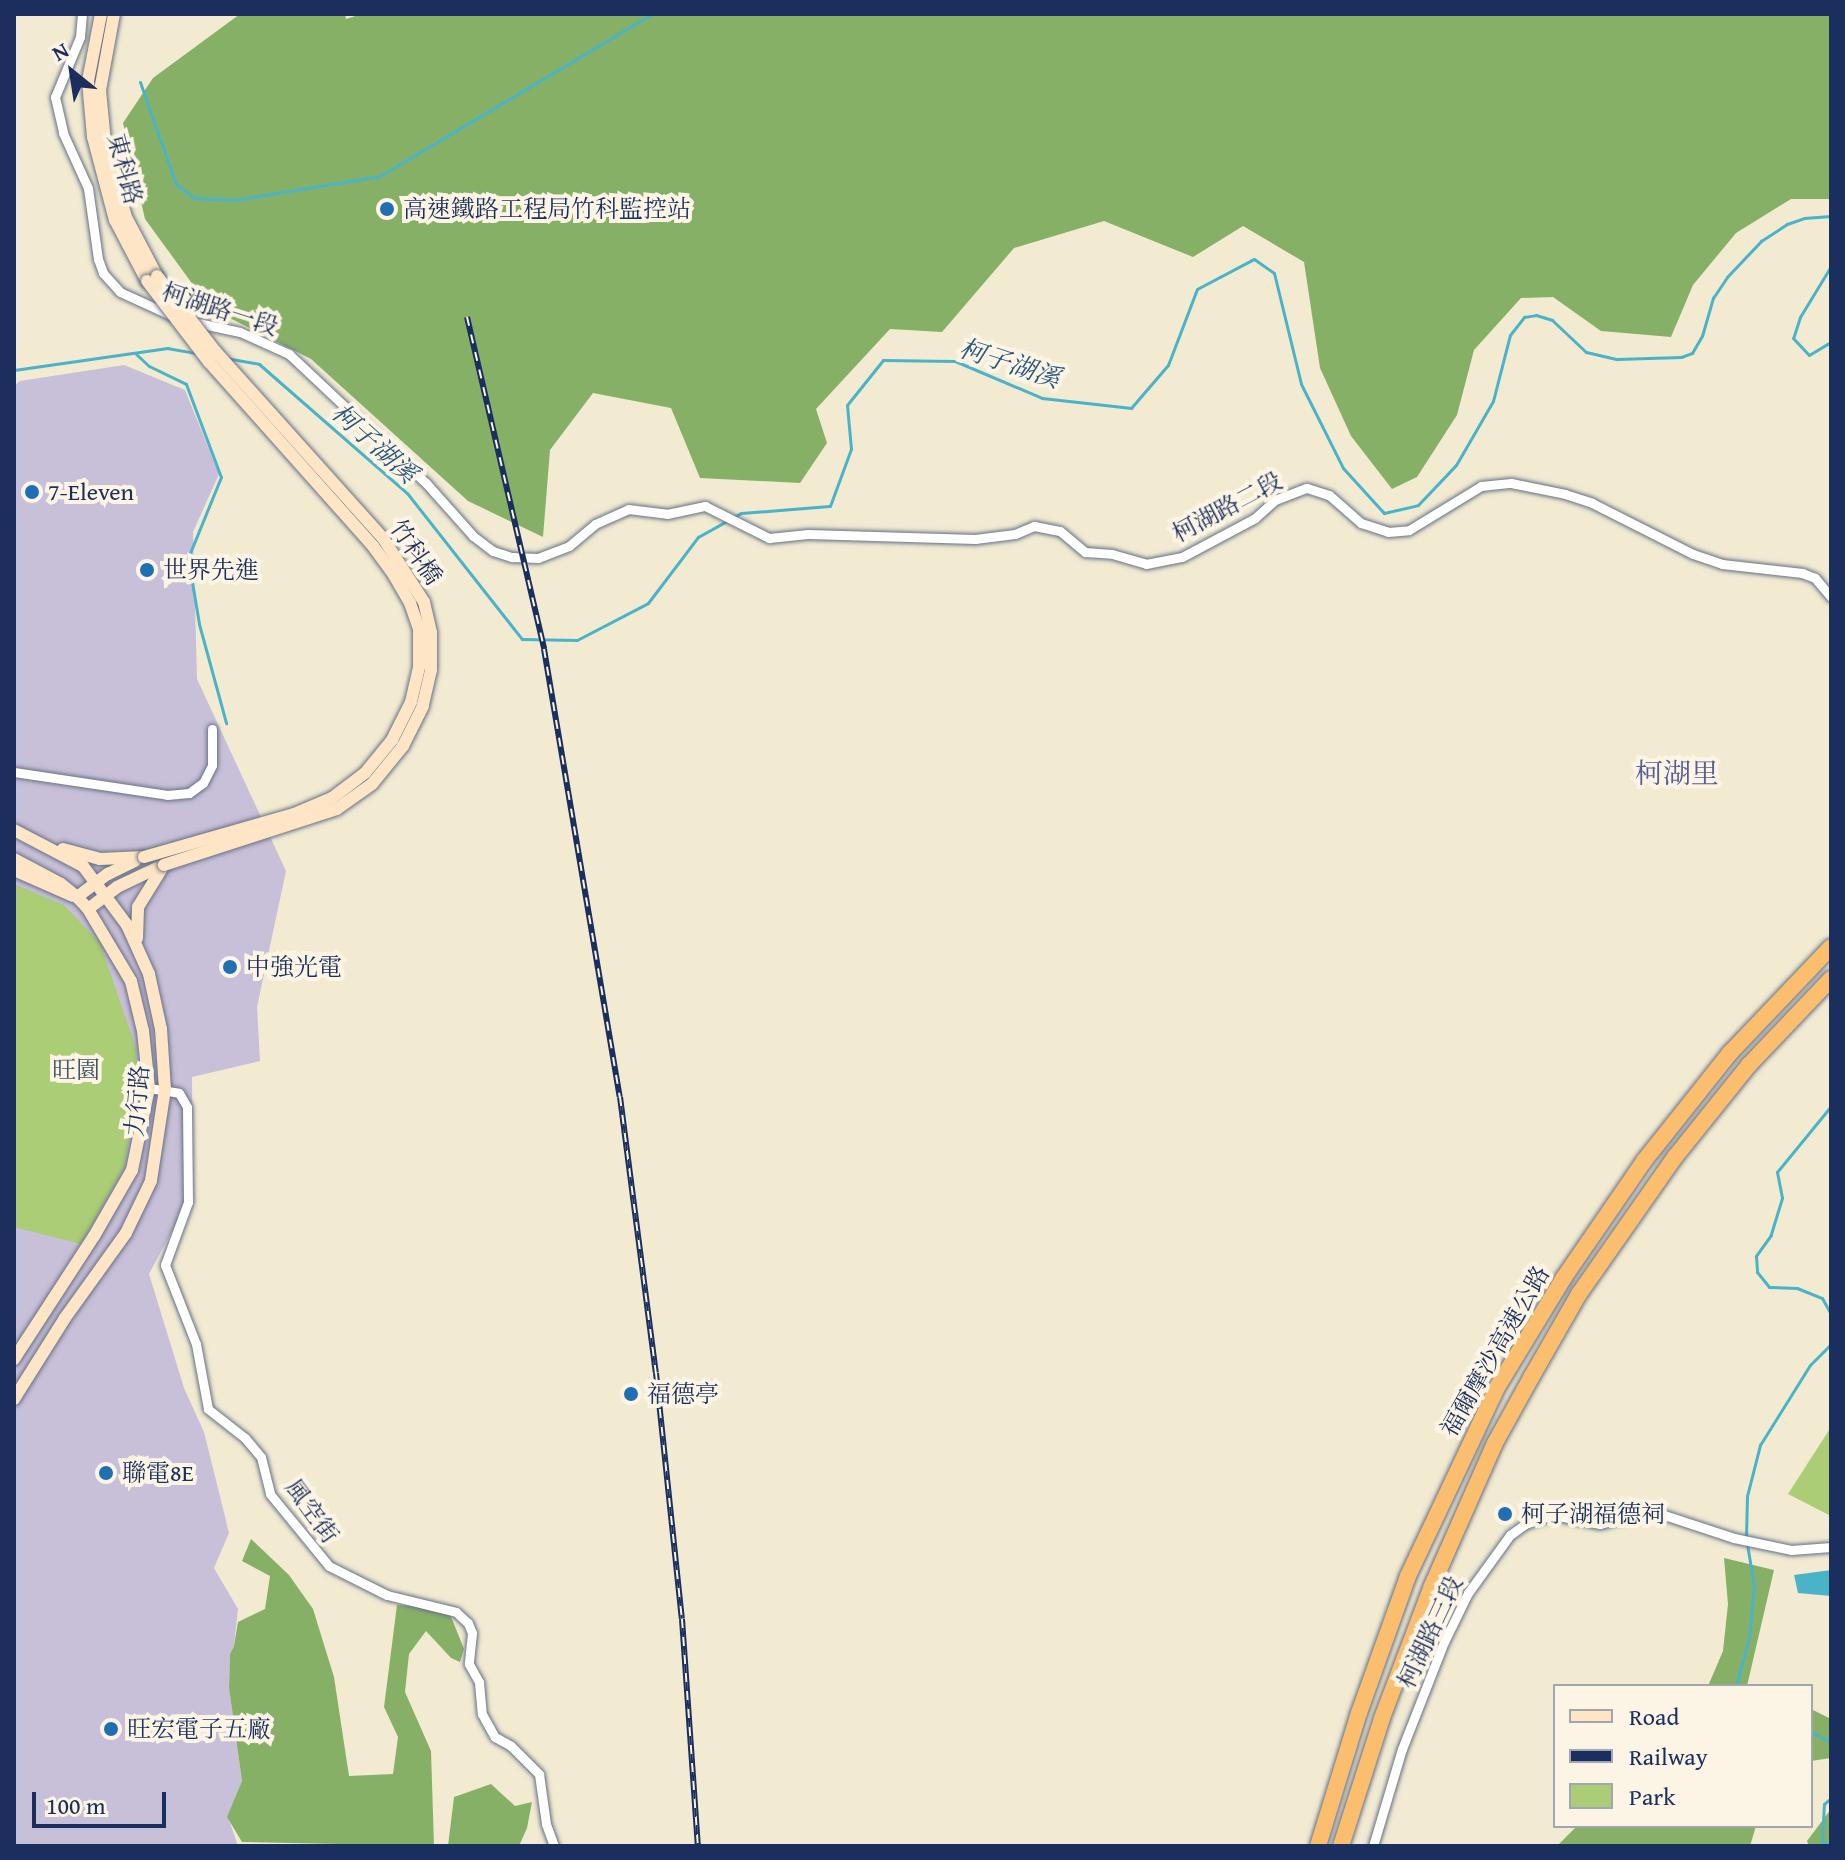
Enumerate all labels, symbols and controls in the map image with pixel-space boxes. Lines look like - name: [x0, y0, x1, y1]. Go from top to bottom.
- north arrow: [32, 32, 112, 112]
- text: N: [46, 34, 74, 69]
- street label: 東科路: [102, 130, 148, 208]
- place label: 高速鐵路工程局竹科監控站: [403, 195, 691, 223]
- marker: 高速鐵路工程局竹科監控站: [378, 200, 396, 218]
- street label: 柯湖路一段: [158, 277, 282, 341]
- water label: 柯子湖溪: [956, 332, 1064, 394]
- water label: 柯子湖溪: [326, 397, 424, 489]
- street label: 柯湖路二段: [1167, 466, 1287, 548]
- place label: 7-Eleven: [48, 478, 134, 506]
- marker: 7-Eleven: [23, 483, 41, 501]
- street label: 竹科橋: [384, 514, 448, 590]
- place label: 世界先進: [163, 556, 259, 584]
- marker: 世界先進: [138, 561, 156, 579]
- district label: 柯湖里: [1635, 756, 1719, 790]
- place label: 中強光電: [246, 953, 342, 981]
- marker: 中強光電: [221, 958, 239, 976]
- park label: 旺園: [52, 1056, 100, 1084]
- street label: 力行路: [120, 1064, 154, 1138]
- street label: 福爾摩沙高速公路: [1435, 1261, 1555, 1441]
- place label: 福德亭: [647, 1380, 719, 1408]
- marker: 福德亭: [622, 1385, 640, 1403]
- place label: 聯電8E: [122, 1459, 194, 1487]
- marker: 聯電8E: [97, 1464, 115, 1482]
- street label: 風空街: [279, 1473, 345, 1549]
- place label: 柯子湖福德祠: [1521, 1500, 1665, 1528]
- marker: 柯子湖福德祠: [1496, 1505, 1514, 1523]
- street label: 柯湖路三段: [1392, 1572, 1468, 1692]
- legend: [1553, 1684, 1813, 1828]
- text: Road: [1629, 1699, 1679, 1734]
- place label: 旺宏電子五廠: [127, 1715, 271, 1743]
- marker: 旺宏電子五廠: [102, 1720, 120, 1738]
- text: Railway: [1629, 1739, 1708, 1774]
- scale bar: [36, 1776, 170, 1826]
- text: Park: [1629, 1779, 1675, 1814]
- text: 100 m: [46, 1788, 106, 1823]

